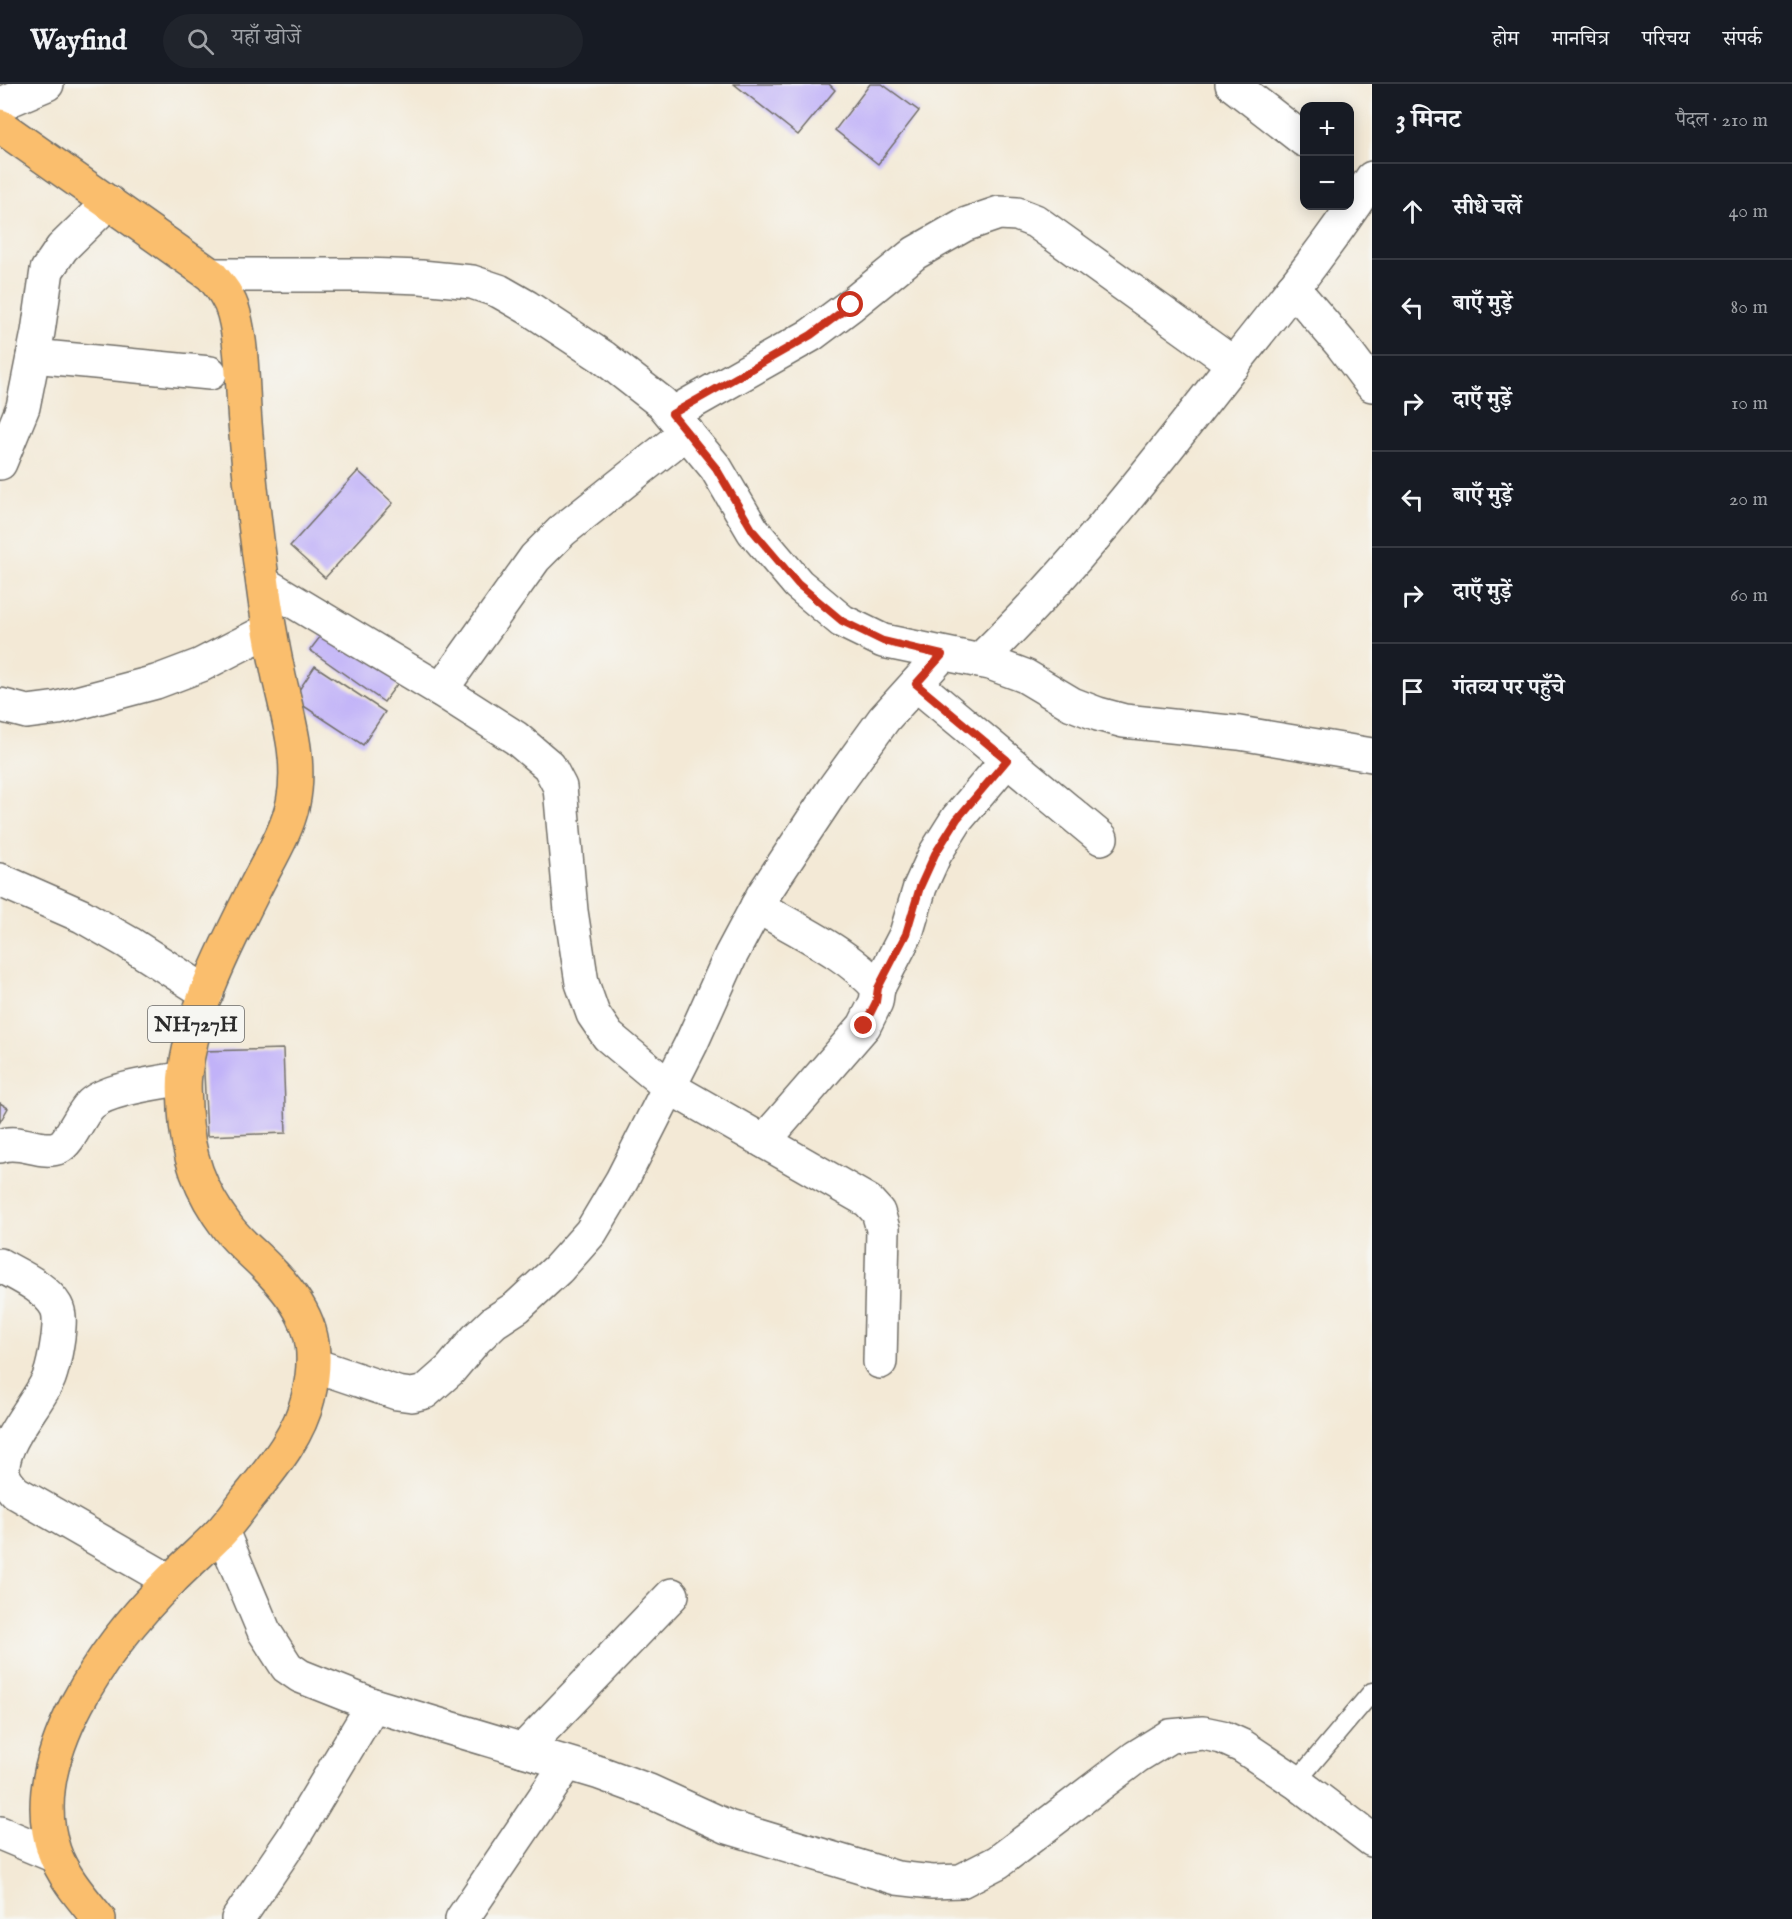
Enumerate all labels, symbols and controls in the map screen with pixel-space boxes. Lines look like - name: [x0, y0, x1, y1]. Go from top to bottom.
- search box: [163, 14, 583, 68]
- text: Wayfind: [30, 24, 127, 59]
- text: यहाँ खोजें: [232, 24, 301, 52]
- icon: search: [184, 25, 217, 58]
- text: होम: [1492, 26, 1519, 53]
- text: मानचित्र: [1552, 26, 1609, 53]
- text: परिचय: [1642, 26, 1690, 53]
- text: संपर्क: [1723, 26, 1762, 53]
- map controls: [1300, 102, 1354, 210]
- button: +: [1300, 102, 1354, 156]
- text: 3 मिनट: [1396, 103, 1461, 136]
- text: पैदल · 210 m: [1676, 108, 1768, 133]
- button: −: [1300, 156, 1354, 210]
- text: सीधे चलें: [1453, 194, 1522, 222]
- icon: ahead: [1396, 195, 1429, 228]
- text: 40 m: [1729, 199, 1768, 224]
- text: बाएँ मुड़ें: [1453, 290, 1512, 318]
- route start: [837, 291, 863, 317]
- icon: left: [1396, 291, 1429, 324]
- text: 80 m: [1731, 295, 1768, 320]
- text: दाएँ मुड़ें: [1453, 386, 1512, 414]
- icon: right: [1396, 387, 1429, 420]
- text: 10 m: [1731, 391, 1768, 416]
- text: बाएँ मुड़ें: [1453, 482, 1512, 510]
- icon: left: [1396, 483, 1429, 516]
- text: 20 m: [1729, 487, 1768, 512]
- text: दाएँ मुड़ें: [1453, 578, 1512, 606]
- icon: right: [1396, 579, 1429, 612]
- text: 60 m: [1730, 583, 1768, 608]
- text: गंतव्य पर पहुँचे: [1453, 674, 1564, 702]
- icon: arrive: [1396, 675, 1429, 708]
- road number: NH727H: [148, 1006, 244, 1042]
- route end: [850, 1012, 876, 1038]

